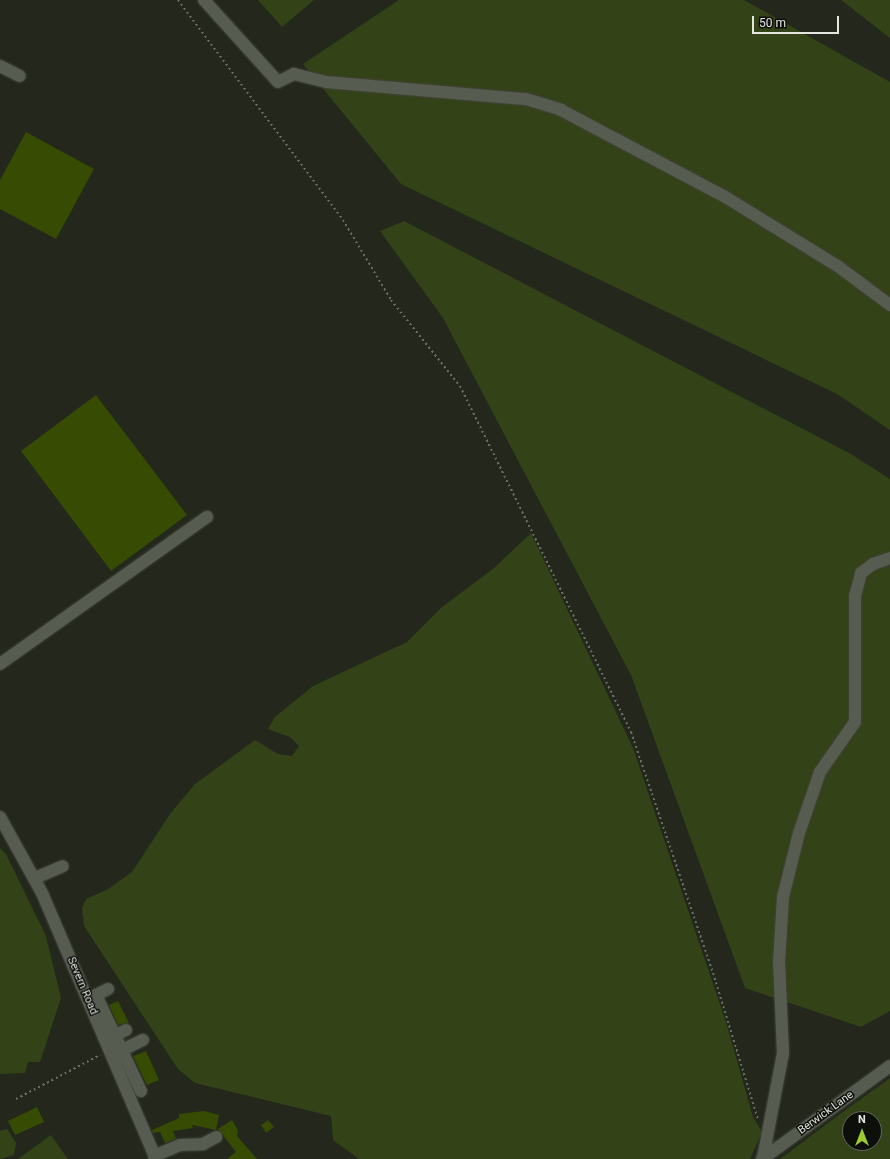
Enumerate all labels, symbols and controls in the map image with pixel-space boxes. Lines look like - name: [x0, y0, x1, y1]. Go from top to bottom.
- scale bar: [754, 8, 841, 34]
- text: 50 m: [759, 16, 786, 30]
- street label: Severn Road: [64, 955, 100, 1017]
- street label: Berwick Lane: [796, 1088, 856, 1138]
- north arrow: [842, 1111, 882, 1151]
- text: N: [858, 1113, 866, 1126]

